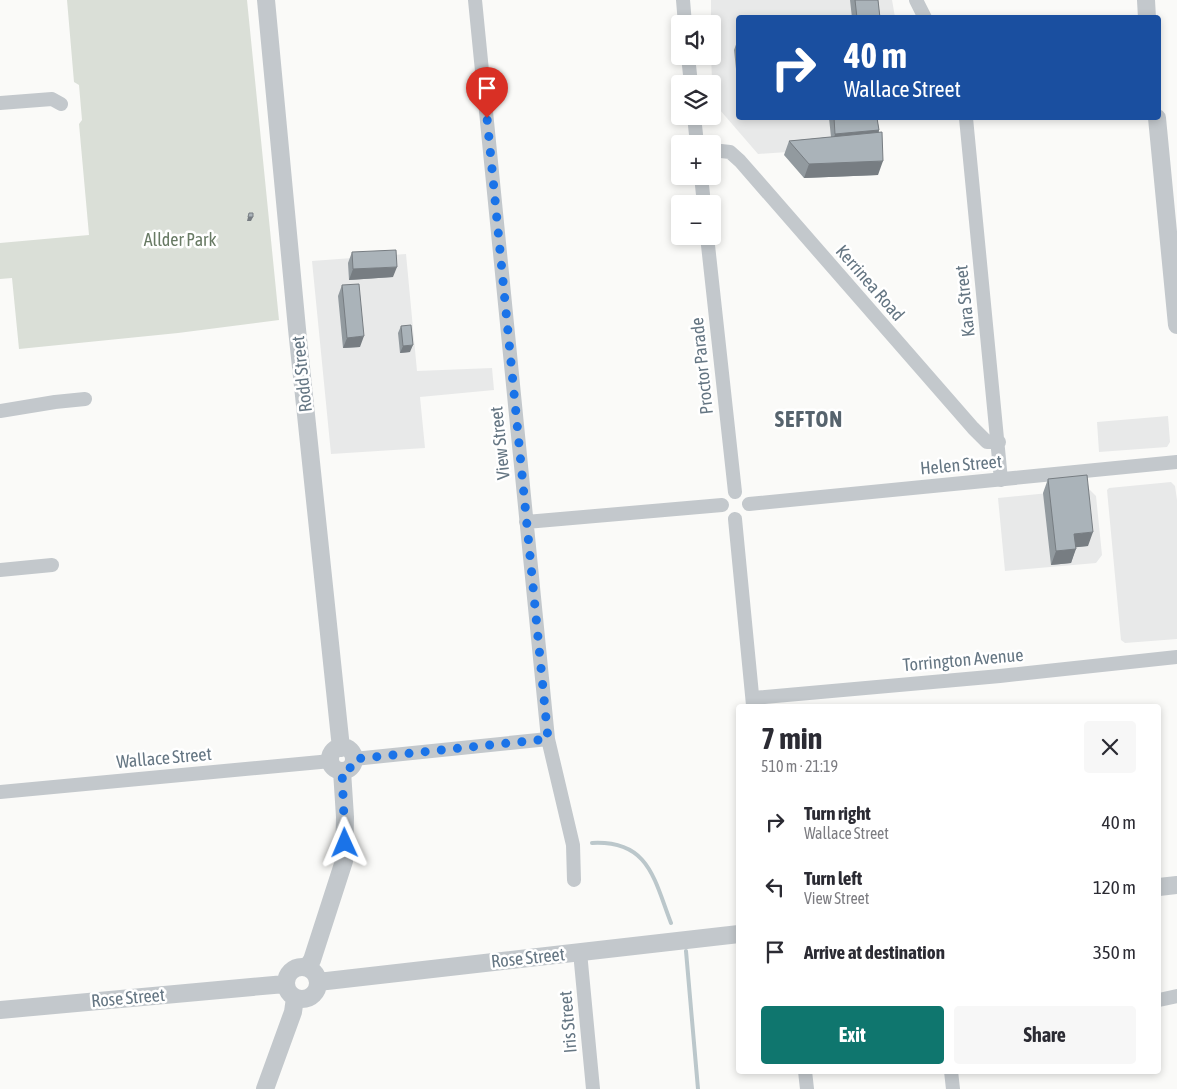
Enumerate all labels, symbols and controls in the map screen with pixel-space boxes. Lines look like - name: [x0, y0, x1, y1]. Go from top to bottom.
- map controls: [671, 15, 721, 245]
- button: sound: [671, 15, 721, 65]
- icon: right: [761, 35, 826, 100]
- text: 40 m: [844, 35, 907, 75]
- pin: [466, 67, 508, 118]
- icon: arrive: [473, 74, 501, 102]
- button: layers: [671, 75, 721, 125]
- text: Wallace Street: [844, 76, 961, 102]
- button: +: [671, 135, 721, 185]
- button: −: [671, 195, 721, 245]
- park label: Allder Park: [144, 229, 216, 250]
- street label: Kerrinea Road: [832, 241, 909, 325]
- street label: Kara Street: [950, 264, 979, 338]
- street label: Proctor Parade: [686, 317, 717, 416]
- street label: Rodd Street: [287, 335, 316, 413]
- street label: View Street: [485, 405, 514, 481]
- district label: SEFTON: [775, 406, 843, 432]
- street label: Helen Street: [919, 450, 1003, 479]
- street label: Torrington Avenue: [902, 644, 1024, 675]
- text: 7 min: [761, 721, 822, 755]
- button: close: [1084, 721, 1136, 773]
- street label: Wallace Street: [115, 743, 212, 772]
- text: 510 m · 21:19: [761, 757, 838, 775]
- text: Turn right: [804, 802, 871, 824]
- icon: right: [761, 808, 789, 836]
- text: 40 m: [1102, 811, 1136, 833]
- position arrow: [318, 816, 370, 868]
- text: Wallace Street: [804, 824, 889, 842]
- text: Turn left: [804, 867, 862, 889]
- icon: left: [761, 873, 789, 901]
- text: 120 m: [1093, 876, 1136, 898]
- text: View Street: [804, 889, 869, 907]
- icon: arrive: [761, 938, 789, 966]
- text: Arrive at destination: [804, 941, 945, 963]
- text: 350 m: [1093, 941, 1136, 963]
- street label: Rose Street: [490, 943, 566, 972]
- street label: Rose Street: [90, 984, 166, 1011]
- street label: Iris Street: [554, 990, 581, 1054]
- button: Exit: [761, 1006, 944, 1064]
- button: Share: [954, 1006, 1136, 1064]

